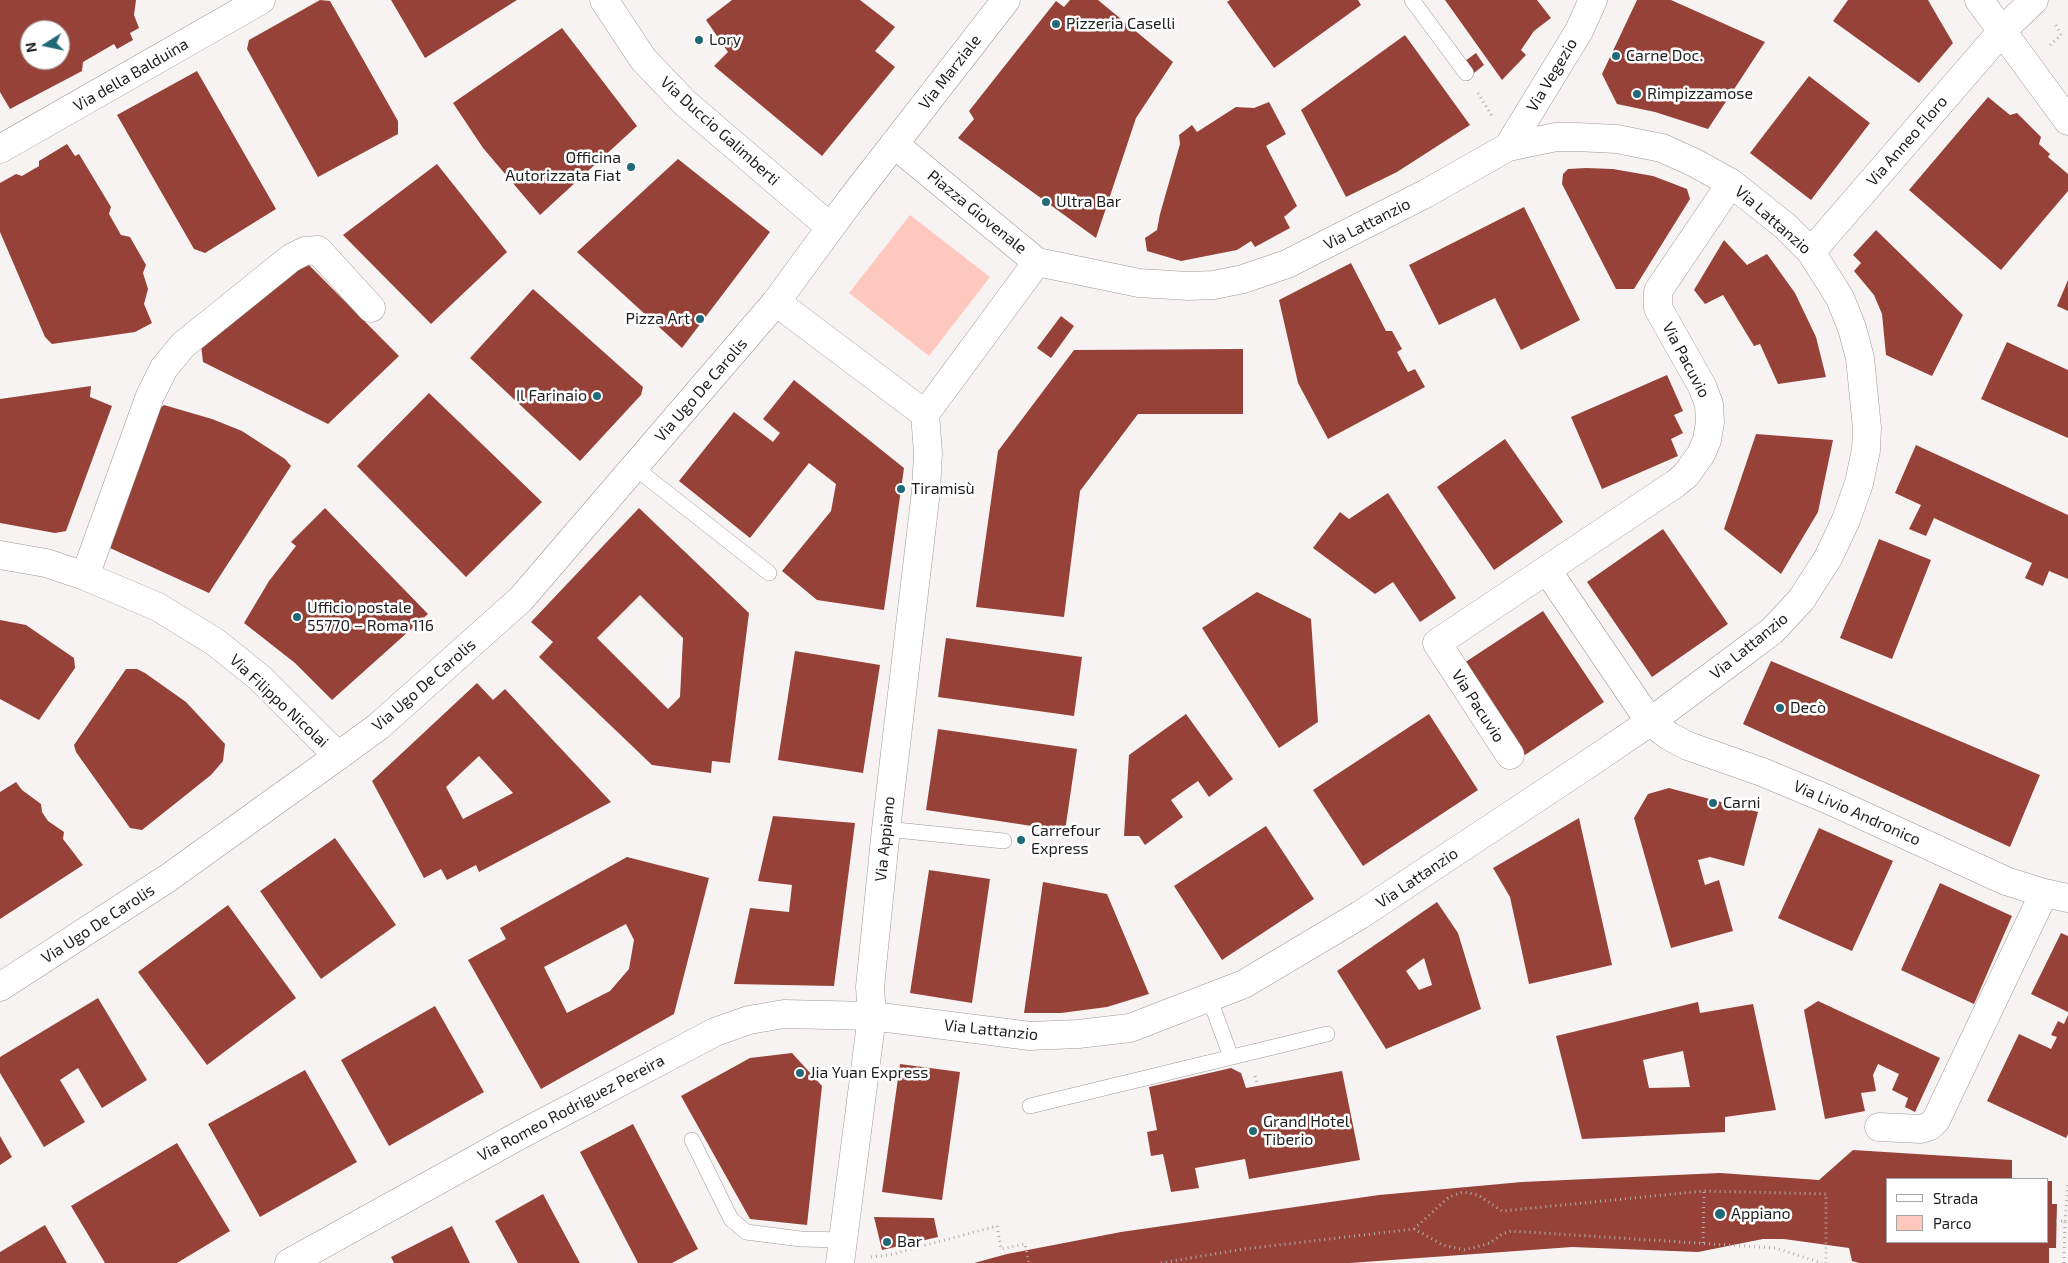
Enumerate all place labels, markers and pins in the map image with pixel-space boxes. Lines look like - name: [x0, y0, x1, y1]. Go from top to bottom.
- place label: Pizzeria Caselli: [1066, 14, 1175, 34]
- marker: Pizzeria Caselli: [1050, 18, 1062, 30]
- place label: Lory: [709, 30, 741, 50]
- marker: Lory: [693, 34, 705, 46]
- place label: Carne Doc.: [1626, 46, 1703, 66]
- marker: Carne Doc.: [1610, 50, 1622, 62]
- place label: Rimpizzamose: [1647, 84, 1753, 104]
- marker: Rimpizzamose: [1631, 88, 1643, 100]
- place label: Officina Autorizzata Fiat: [505, 148, 621, 186]
- marker: Officina Autorizzata Fiat: [625, 161, 637, 173]
- place label: Ultra Bar: [1056, 192, 1121, 212]
- marker: Ultra Bar: [1040, 196, 1052, 208]
- place label: Pizza Art: [625, 309, 690, 329]
- marker: Pizza Art: [694, 313, 706, 325]
- place label: Il Farinaio: [516, 386, 587, 406]
- marker: Il Farinaio: [591, 390, 603, 402]
- place label: Tiramisù: [911, 479, 975, 499]
- marker: Tiramisù: [895, 483, 907, 495]
- place label: Ufficio postale 55770 – Roma 116: [307, 598, 434, 636]
- marker: Ufficio postale 55770 – Roma 116: [291, 611, 303, 623]
- place label: Decò: [1790, 698, 1826, 718]
- marker: Decò: [1774, 702, 1786, 714]
- place label: Carni: [1723, 793, 1761, 813]
- marker: Carni: [1707, 797, 1719, 809]
- place label: Carrefour Express: [1031, 821, 1101, 859]
- marker: Carrefour Express: [1015, 834, 1027, 846]
- place label: Jia Yuan Express: [810, 1063, 928, 1083]
- marker: Jia Yuan Express: [794, 1067, 806, 1079]
- place label: Grand Hotel Tiberio: [1263, 1112, 1349, 1150]
- marker: Grand Hotel Tiberio: [1247, 1125, 1259, 1137]
- place label: Appiano: [1731, 1204, 1791, 1224]
- marker: Appiano: [1713, 1207, 1727, 1221]
- place label: Bar: [897, 1232, 922, 1252]
- marker: Bar: [881, 1236, 893, 1248]

